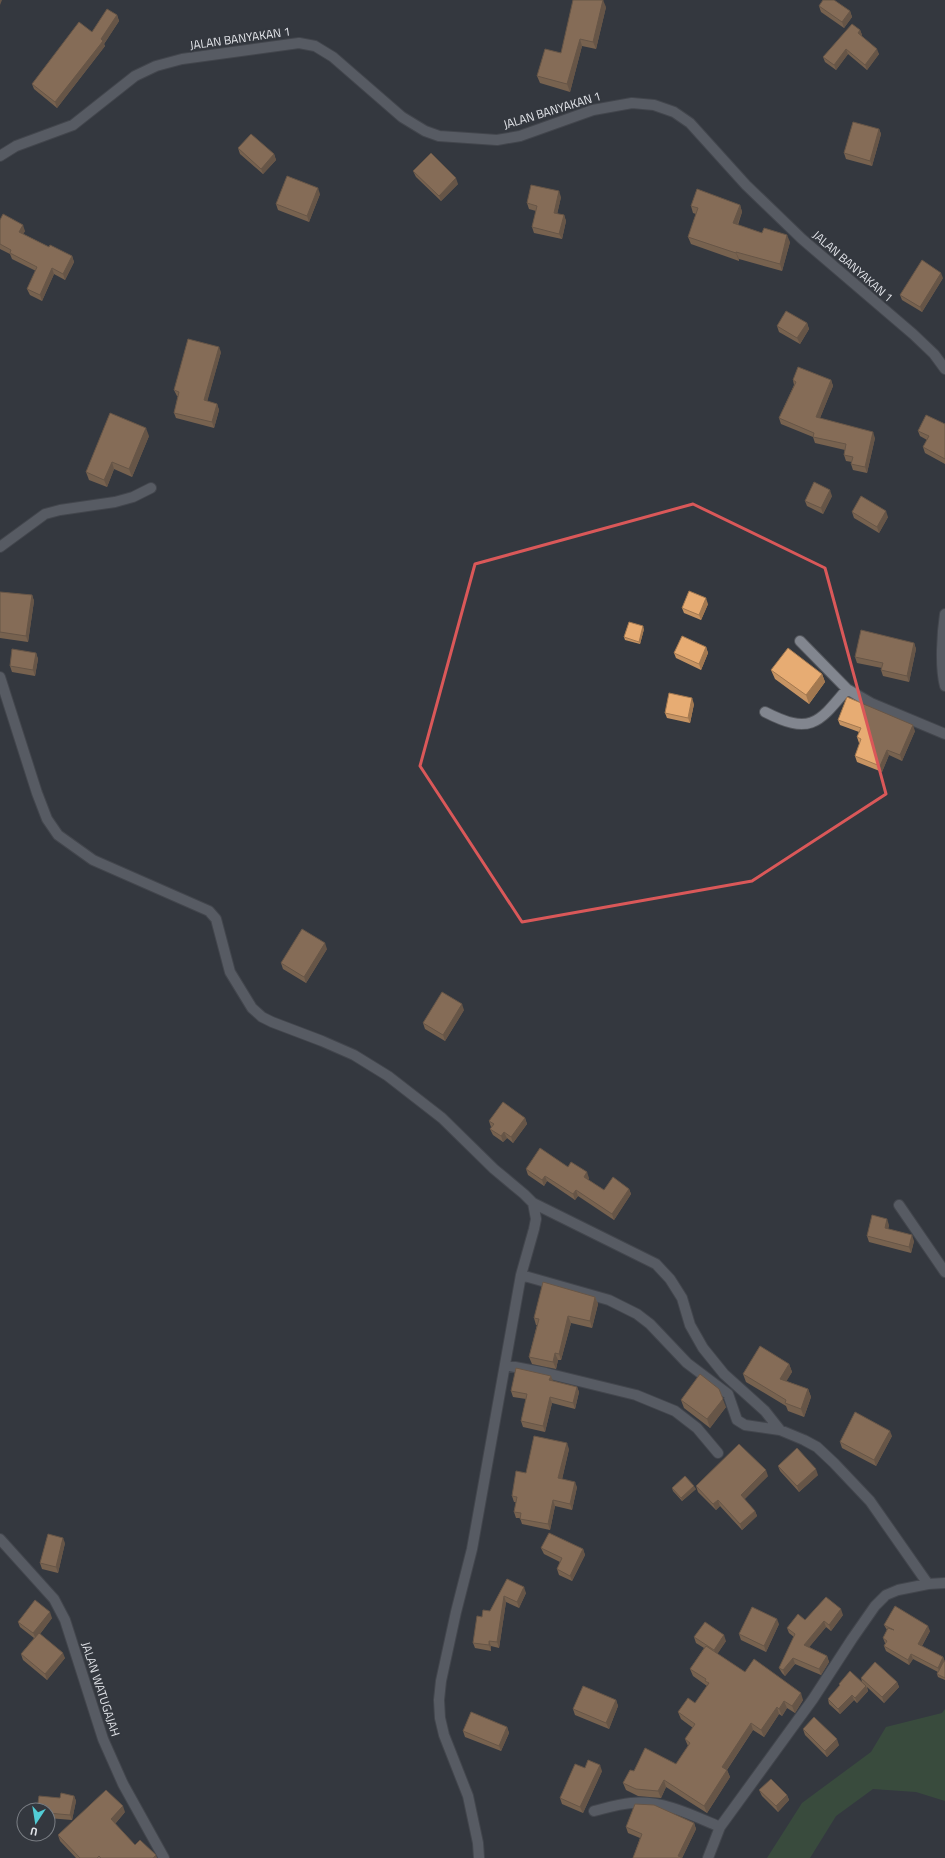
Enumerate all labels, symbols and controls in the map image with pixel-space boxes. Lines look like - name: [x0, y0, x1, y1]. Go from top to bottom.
- street label: JALAN BANYAKAN 1: [189, 22, 291, 54]
- street label: JALAN BANYAKAN 1: [501, 86, 603, 134]
- street label: JALAN BANYAKAN 1: [809, 226, 897, 306]
- street label: JALAN WATUGAJAH: [77, 1639, 125, 1739]
- north arrow: [16, 1802, 56, 1842]
- text: U: [29, 1823, 39, 1840]

